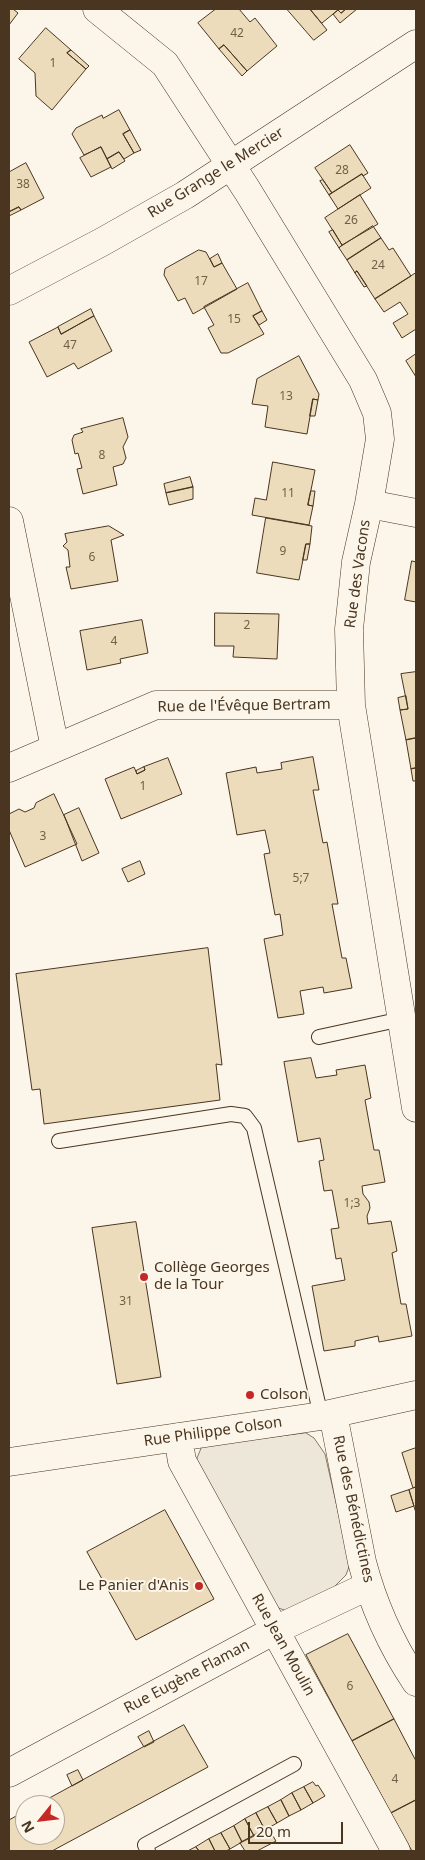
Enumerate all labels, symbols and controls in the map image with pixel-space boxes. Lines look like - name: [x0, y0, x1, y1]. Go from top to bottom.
- house number: 42: [230, 27, 244, 41]
- house number: 1: [50, 57, 56, 71]
- street label: Rue Grange le Mercier: [145, 124, 287, 222]
- house number: 28: [335, 164, 349, 178]
- house number: 38: [16, 178, 30, 192]
- house number: 26: [344, 214, 358, 228]
- house number: 24: [371, 259, 385, 273]
- house number: 17: [194, 275, 208, 289]
- house number: 15: [227, 313, 241, 327]
- house number: 47: [63, 339, 77, 353]
- house number: 13: [279, 390, 293, 404]
- house number: 8: [99, 449, 105, 463]
- house number: 11: [281, 487, 295, 501]
- street label: Rue des Vacons: [341, 518, 375, 630]
- house number: 9: [280, 545, 286, 559]
- house number: 6: [89, 551, 95, 565]
- house number: 2: [244, 619, 250, 633]
- house number: 4: [111, 635, 117, 649]
- street label: Rue de l'Évêque Bertram: [157, 695, 331, 717]
- house number: 1: [140, 780, 146, 794]
- house number: 3: [40, 830, 46, 844]
- house number: 5;7: [293, 872, 309, 886]
- house number: 1;3: [344, 1197, 360, 1211]
- place label: Collège Georges de la Tour: [154, 1259, 270, 1294]
- marker: Collège Georges de la Tour: [138, 1271, 150, 1283]
- house number: 31: [119, 1295, 133, 1309]
- place label: Colson: [260, 1386, 308, 1404]
- marker: Colson: [244, 1389, 256, 1401]
- street label: Rue Philippe Colson: [143, 1413, 283, 1451]
- street label: Rue des Bénédictines: [329, 1434, 377, 1584]
- place label: Le Panier d'Anis: [78, 1577, 189, 1595]
- marker: Le Panier d'Anis: [193, 1580, 205, 1592]
- street label: Rue Jean Moulin: [247, 1591, 319, 1699]
- street label: Rue Eugène Flaman: [121, 1636, 253, 1718]
- house number: 6: [347, 1680, 353, 1694]
- house number: 4: [392, 1773, 398, 1787]
- north arrow: [15, 1795, 65, 1845]
- scale bar: [250, 1812, 345, 1844]
- text: N: [16, 1817, 38, 1837]
- text: 20 m: [256, 1821, 291, 1841]

